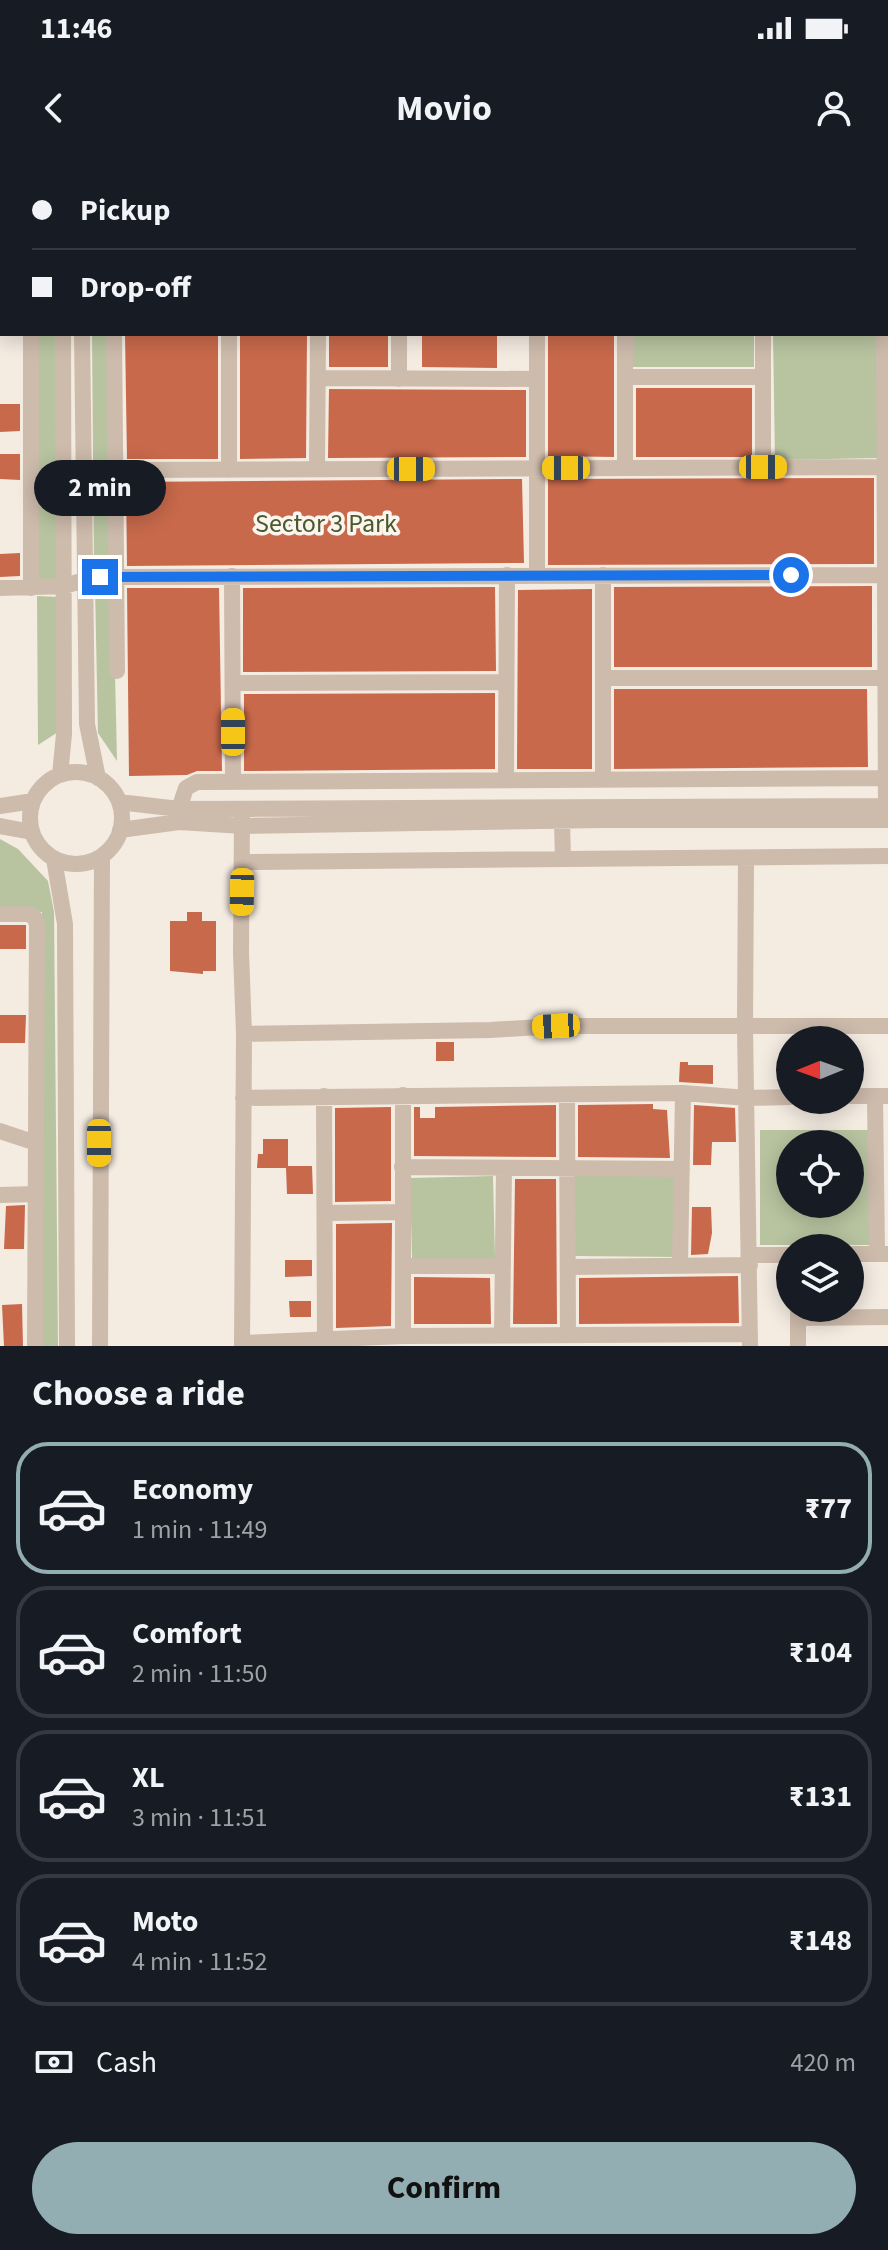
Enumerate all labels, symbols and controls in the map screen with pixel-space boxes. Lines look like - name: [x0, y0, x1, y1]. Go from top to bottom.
- text: 11:46: [40, 7, 112, 50]
- text: Movio: [396, 83, 492, 134]
- icon: back: [32, 86, 76, 130]
- icon: person: [812, 86, 856, 130]
- text: Pickup: [80, 189, 170, 232]
- text: Drop-off: [80, 266, 191, 309]
- car: [739, 455, 787, 479]
- car: [542, 456, 590, 480]
- car: [387, 457, 435, 481]
- callout: 2 min: [34, 461, 166, 517]
- text: 2 min: [68, 469, 132, 506]
- park label: Sector 3 Park: [255, 505, 397, 542]
- route start: [773, 557, 809, 593]
- route end: [82, 559, 118, 595]
- car: [221, 708, 245, 756]
- car: [230, 868, 254, 916]
- car: [531, 1013, 581, 1039]
- north arrow: [776, 1026, 864, 1114]
- map controls: [776, 1026, 864, 1322]
- car: [87, 1119, 111, 1167]
- button: locate: [776, 1130, 864, 1218]
- button: layers: [776, 1234, 864, 1322]
- text: Choose a ride: [32, 1368, 245, 1419]
- text: Economy: [132, 1468, 253, 1511]
- icon: car: [36, 1472, 108, 1544]
- text: ₹77: [804, 1487, 852, 1530]
- text: 1 min · 11:49: [132, 1511, 267, 1548]
- text: Comfort: [132, 1612, 242, 1655]
- icon: car: [36, 1616, 108, 1688]
- text: ₹104: [789, 1631, 852, 1674]
- text: 2 min · 11:50: [132, 1655, 267, 1692]
- text: XL: [132, 1756, 165, 1799]
- icon: car: [36, 1760, 108, 1832]
- text: ₹131: [789, 1775, 852, 1818]
- text: 3 min · 11:51: [132, 1799, 267, 1836]
- text: Moto: [132, 1900, 198, 1943]
- icon: car: [36, 1904, 108, 1976]
- text: ₹148: [789, 1919, 852, 1962]
- text: 4 min · 11:52: [132, 1943, 267, 1980]
- icon: cash: [32, 2040, 76, 2084]
- text: Cash: [96, 2041, 157, 2084]
- text: 420 m: [790, 2044, 856, 2081]
- button: Confirm: [32, 2142, 856, 2234]

